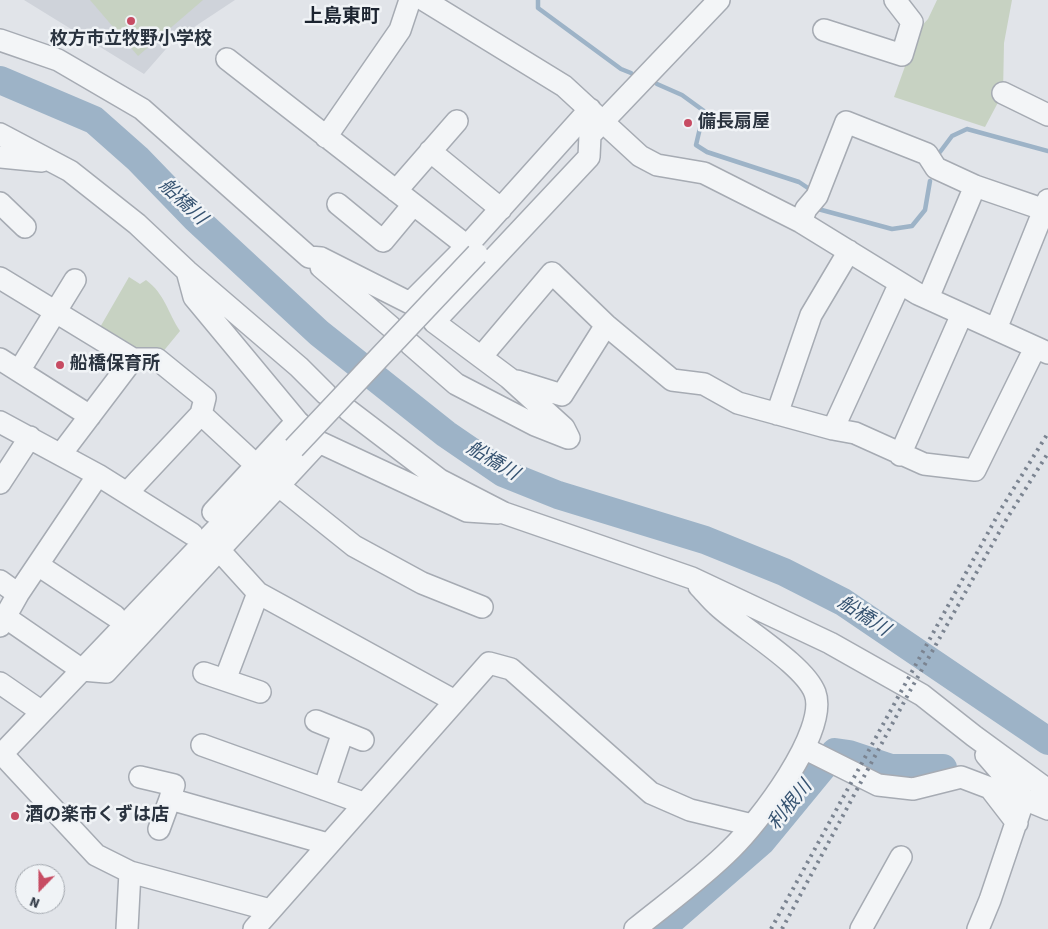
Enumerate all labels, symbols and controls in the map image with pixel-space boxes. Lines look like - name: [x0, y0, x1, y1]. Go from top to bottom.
- district label: 上島東町: [304, 7, 380, 29]
- marker: 枚方市立牧野小学校: [125, 15, 137, 27]
- place label: 枚方市立牧野小学校: [50, 29, 212, 51]
- place label: 備長扇屋: [698, 112, 770, 134]
- marker: 備長扇屋: [682, 117, 694, 129]
- water label: 船橋川: [153, 175, 211, 231]
- place label: 船橋保育所: [70, 354, 160, 376]
- marker: 船橋保育所: [54, 359, 66, 371]
- water label: 船橋川: [462, 438, 522, 486]
- water label: 船橋川: [833, 592, 893, 642]
- water label: 利根川: [764, 777, 818, 835]
- place label: 酒の楽市くずは店: [25, 805, 169, 827]
- marker: 酒の楽市くずは店: [9, 810, 21, 822]
- north arrow: [15, 864, 65, 914]
- text: N: [27, 891, 43, 913]

